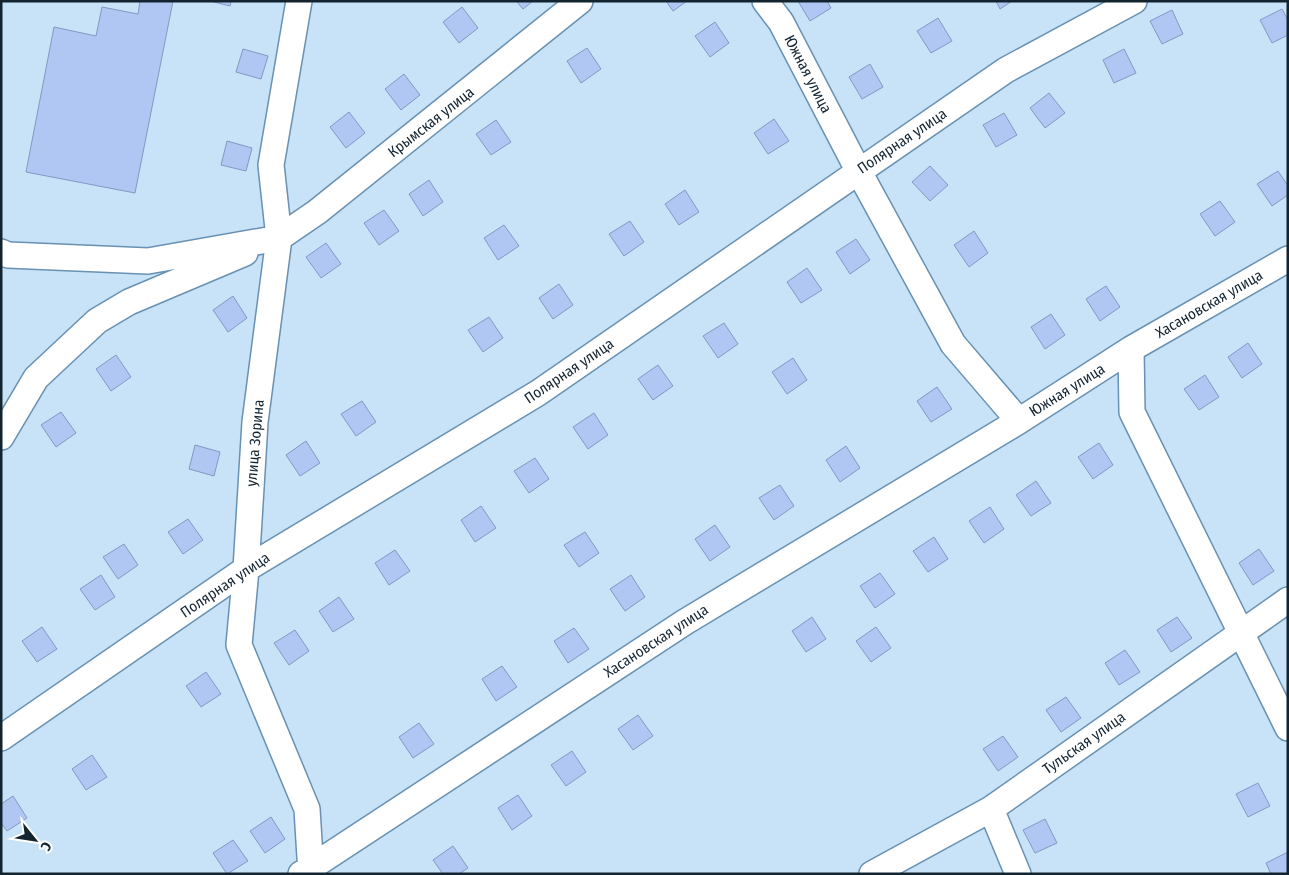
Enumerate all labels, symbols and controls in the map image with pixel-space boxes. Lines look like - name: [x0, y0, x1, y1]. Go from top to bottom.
- street label: Южная улица: [781, 32, 835, 116]
- street label: Крымская улица: [384, 83, 478, 161]
- street label: Полярная улица: [854, 105, 950, 177]
- street label: Хасановская улица: [1152, 266, 1266, 342]
- street label: Полярная улица: [521, 335, 617, 407]
- street label: Южная улица: [1026, 360, 1108, 420]
- street label: улица Зорина: [242, 399, 268, 487]
- street label: Полярная улица: [177, 549, 273, 621]
- street label: Хасановская улица: [600, 601, 712, 681]
- street label: Тульская улица: [1039, 708, 1129, 778]
- north arrow: [10, 815, 60, 865]
- text: С: [36, 839, 55, 854]

